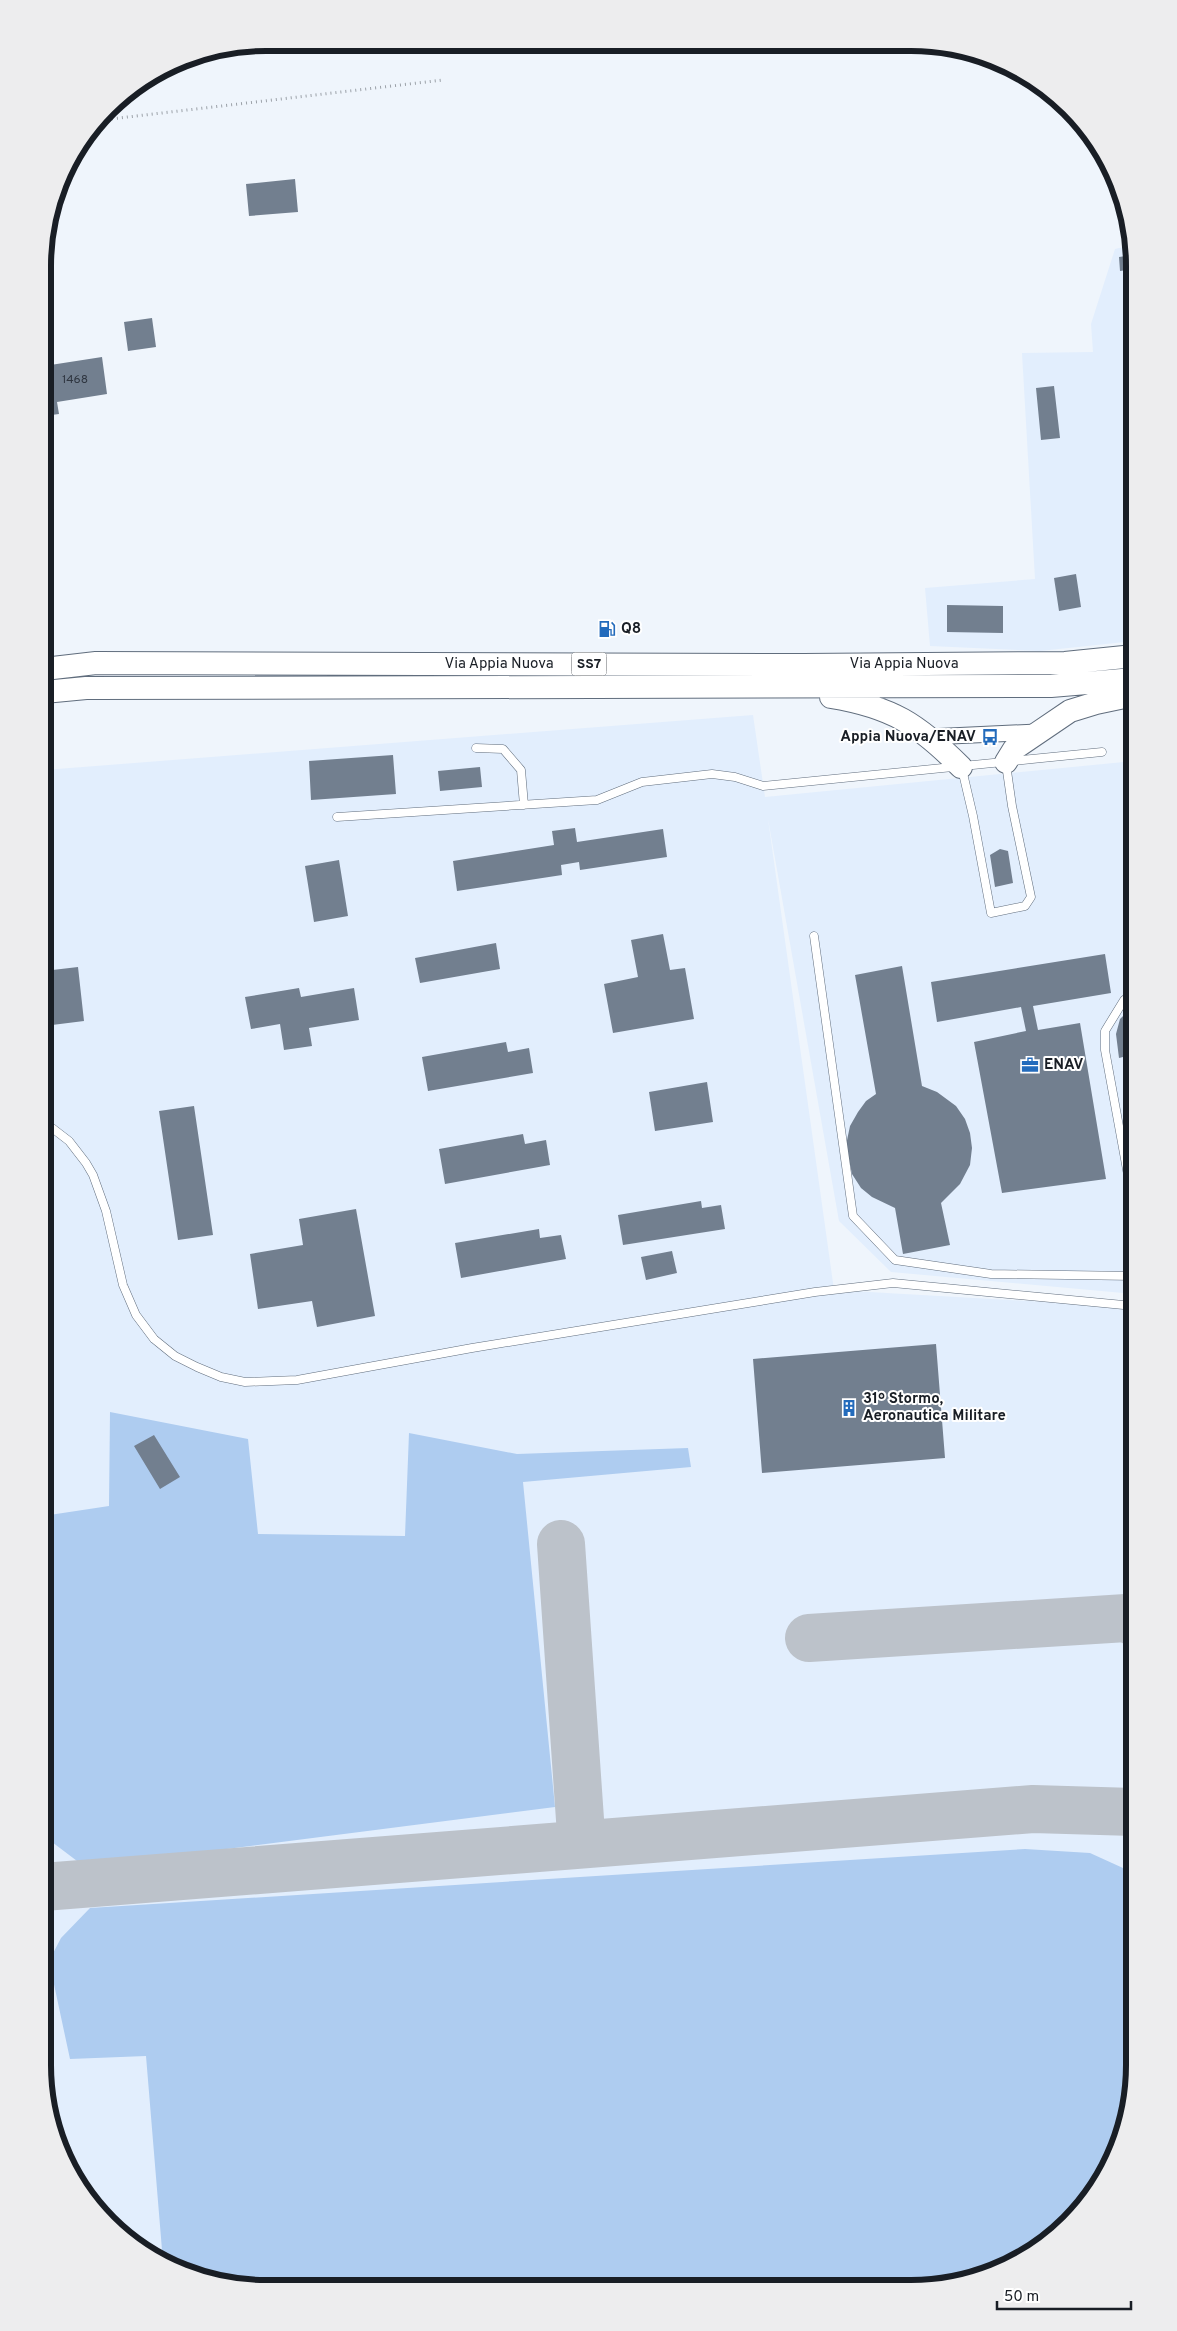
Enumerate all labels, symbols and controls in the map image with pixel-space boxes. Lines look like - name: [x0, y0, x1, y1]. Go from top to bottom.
- house number: 1468: [62, 372, 88, 388]
- fuel station icon: Q8: [597, 619, 617, 639]
- place label: Q8: [621, 620, 641, 639]
- road number: SS7: [572, 652, 606, 676]
- street label: Via Appia Nuova: [444, 655, 554, 674]
- street label: Via Appia Nuova: [849, 655, 959, 674]
- bus stop icon: Appia Nuova/ENAV: [980, 727, 1000, 747]
- place label: Appia Nuova/ENAV: [840, 728, 976, 747]
- office icon: ENAV: [1020, 1055, 1040, 1075]
- place label: ENAV: [1044, 1056, 1083, 1075]
- place label: 31º Stormo, Aeronautica Militare: [863, 1390, 1006, 1426]
- building icon: 31º Stormo, Aeronautica Militare: [839, 1398, 859, 1418]
- scale bar: [997, 2278, 1131, 2310]
- text: 50 m: [1004, 2288, 1039, 2307]

